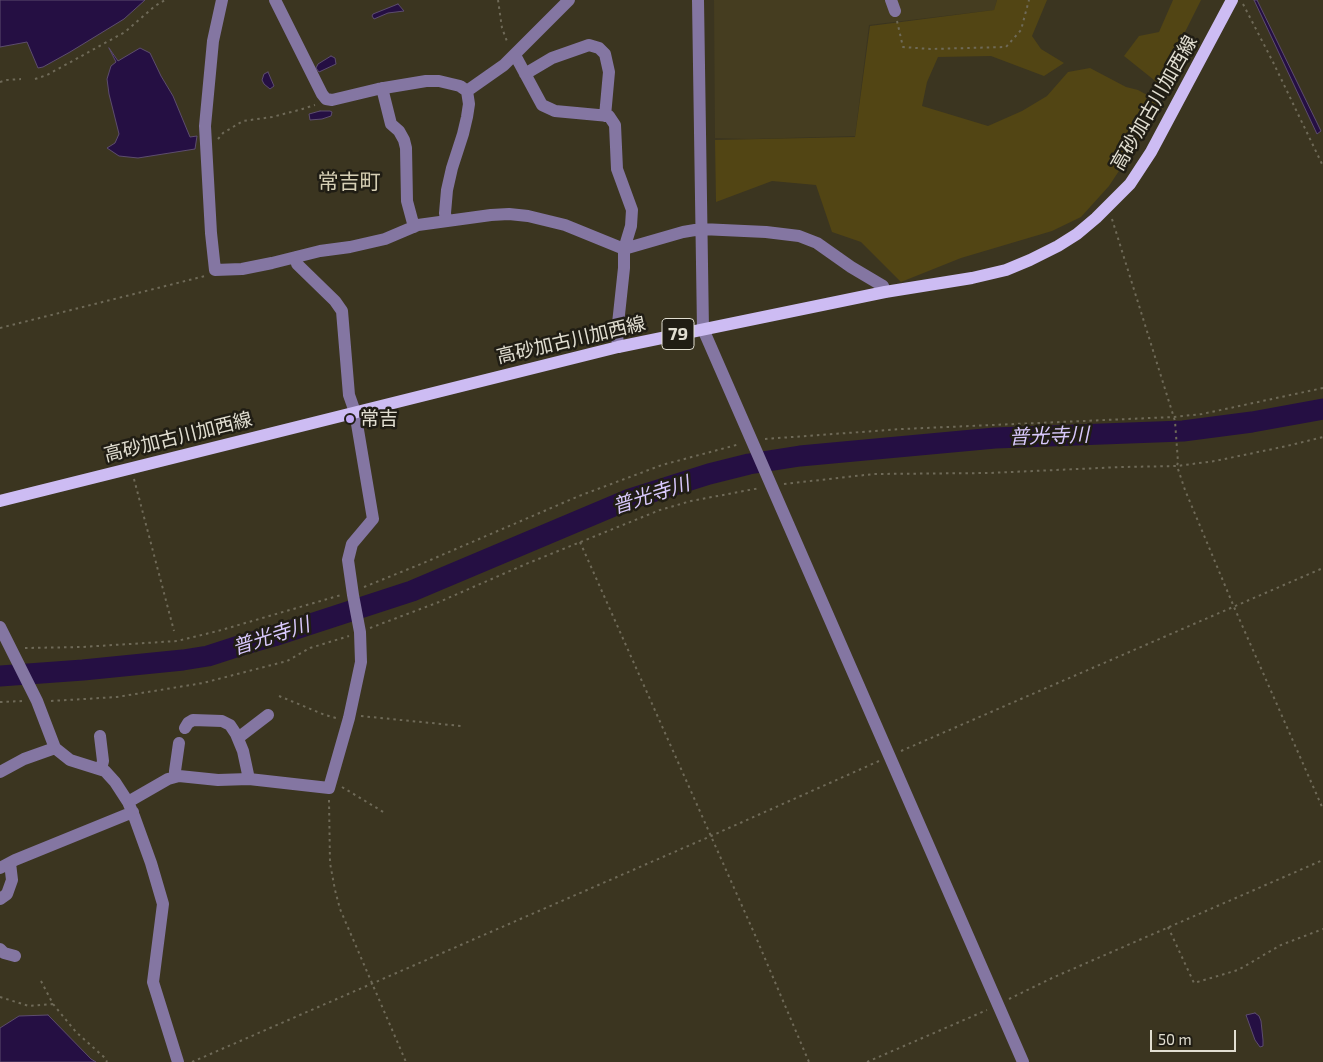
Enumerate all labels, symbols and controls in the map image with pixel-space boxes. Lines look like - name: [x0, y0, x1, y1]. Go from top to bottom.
- street label: 高砂加古川加西線: [1106, 31, 1202, 175]
- district label: 常吉町: [318, 169, 380, 195]
- street label: 高砂加古川加西線: [494, 312, 648, 368]
- road number: 79: [662, 318, 694, 349]
- street label: 高砂加古川加西線: [101, 408, 255, 466]
- place label: 常吉: [360, 408, 398, 430]
- marker: 常吉: [344, 413, 356, 425]
- water label: 普光寺川: [1009, 423, 1089, 449]
- water label: 普光寺川: [609, 471, 693, 519]
- water label: 普光寺川: [229, 612, 313, 660]
- scale bar: [1153, 1020, 1239, 1052]
- text: 50 m: [1158, 1030, 1192, 1048]

